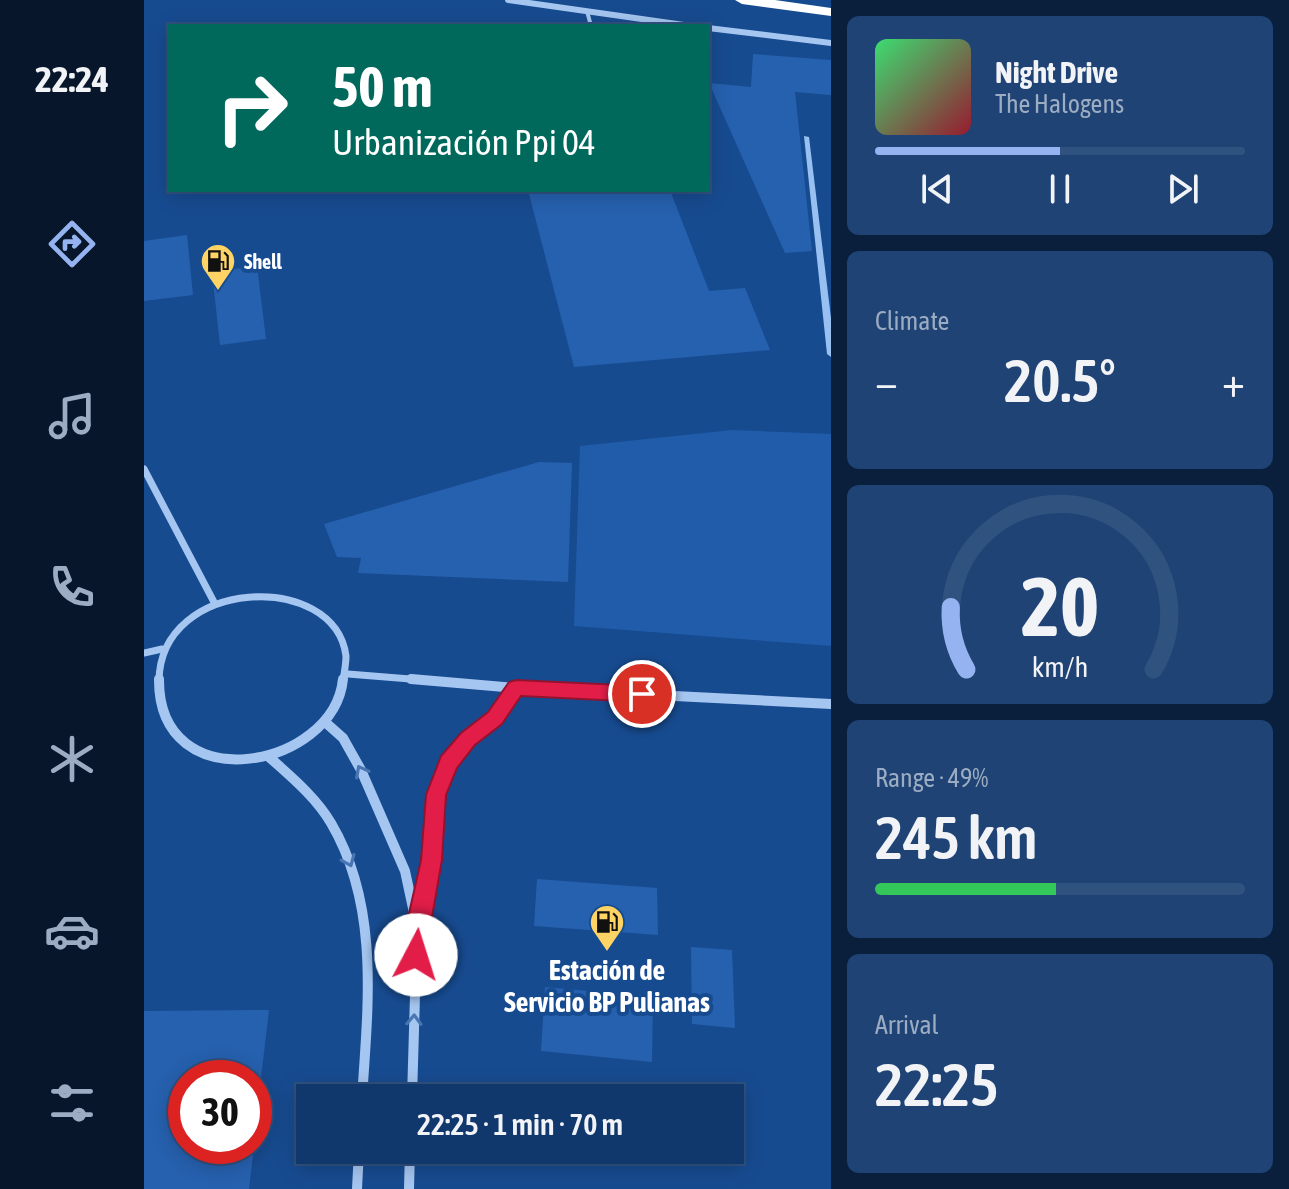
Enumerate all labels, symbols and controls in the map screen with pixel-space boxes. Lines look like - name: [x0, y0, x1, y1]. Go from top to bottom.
- text: 50 m: [332, 55, 433, 119]
- text: Night Drive: [995, 55, 1118, 89]
- icon: right: [200, 56, 304, 160]
- text: 22:24: [35, 58, 109, 100]
- text: The Halogens: [995, 89, 1124, 119]
- text: Urbanización Ppi 04: [332, 121, 596, 163]
- icon: previous: [915, 167, 959, 211]
- icon: pause: [1038, 167, 1082, 211]
- icon: next: [1161, 167, 1205, 211]
- icon: directions: [44, 216, 100, 272]
- fuel station icon: Shell: [199, 242, 237, 292]
- place label: Shell: [244, 250, 282, 273]
- text: Climate: [875, 306, 949, 336]
- text: 20.5°: [1004, 346, 1116, 415]
- text: −: [875, 356, 898, 406]
- text: +: [1222, 356, 1245, 406]
- icon: music: [44, 388, 100, 444]
- text: 20: [1021, 558, 1099, 654]
- icon: phone: [44, 559, 100, 615]
- text: km/h: [1032, 651, 1088, 684]
- pin: [608, 660, 676, 728]
- icon: arrive: [620, 672, 664, 716]
- icon: climate: [44, 731, 100, 787]
- text: Range · 49%: [875, 763, 988, 793]
- one-way arrow: [355, 765, 371, 780]
- text: 245 km: [875, 803, 1037, 872]
- one-way arrow: [339, 852, 355, 867]
- icon: car: [44, 903, 100, 959]
- fuel station icon: Estación de Servicio BP Pulianas: [588, 903, 626, 953]
- position arrow: [374, 913, 458, 997]
- place label: Estación de Servicio BP Pulianas: [504, 954, 710, 1018]
- text: Arrival: [875, 1010, 939, 1040]
- one-way arrow: [406, 1013, 423, 1026]
- text: 22:25: [875, 1050, 998, 1119]
- speed limit sign: 30: [168, 1060, 272, 1164]
- icon: filters: [44, 1075, 100, 1131]
- text: 22:25 · 1 min · 70 m: [417, 1107, 623, 1141]

